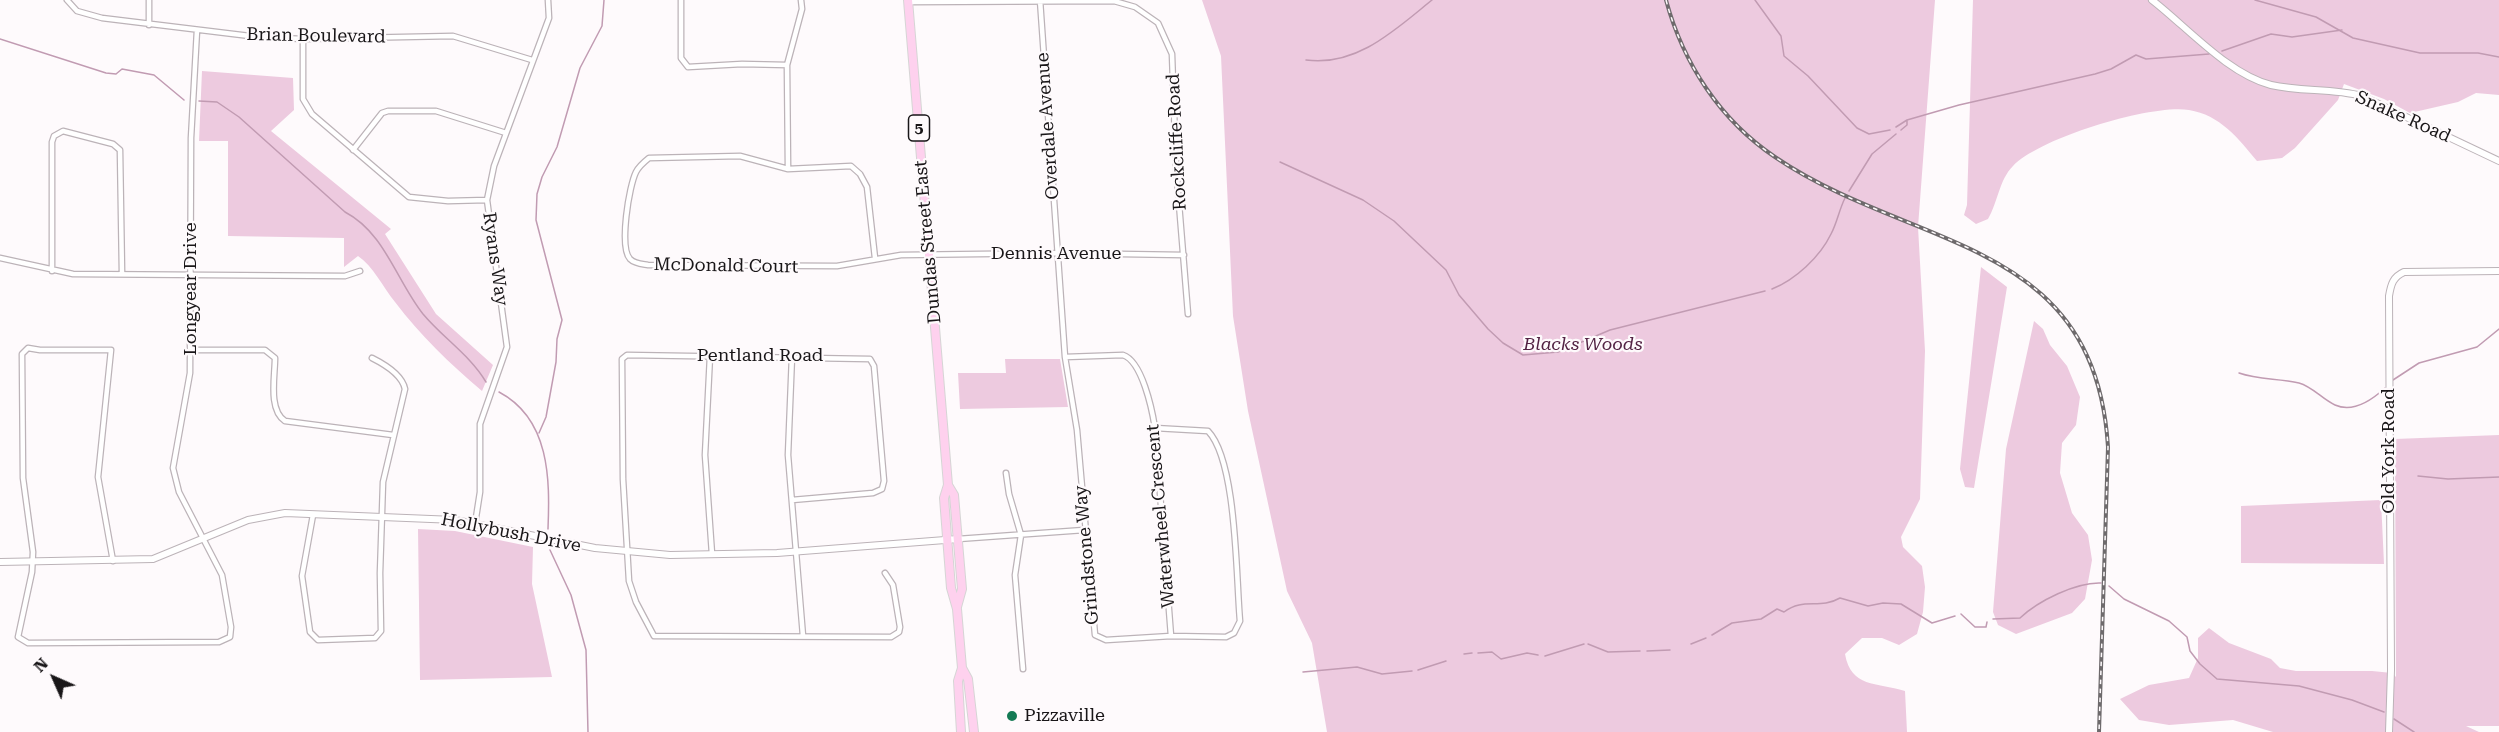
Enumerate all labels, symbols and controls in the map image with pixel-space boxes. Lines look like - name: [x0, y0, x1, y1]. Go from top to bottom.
- street label: Brian Boulevard: [246, 24, 386, 48]
- street label: Overdale Avenue: [1032, 52, 1064, 200]
- street label: Rockcliffe Road: [1163, 73, 1191, 211]
- street label: Snake Road: [2352, 86, 2454, 148]
- road number: 5: [908, 115, 930, 141]
- street label: Dundas Street East: [910, 159, 946, 325]
- street label: Ryans Way: [478, 211, 512, 307]
- street label: Longyear Drive: [180, 222, 202, 356]
- street label: Dennis Avenue: [991, 243, 1121, 265]
- street label: McDonald Court: [653, 254, 799, 278]
- park label: Blacks Woods: [1523, 334, 1643, 356]
- street label: Pentland Road: [697, 345, 823, 367]
- street label: Old York Road: [2378, 388, 2400, 514]
- street label: Waterwheel Crescent: [1142, 423, 1180, 609]
- street label: Grindstone Way: [1070, 484, 1104, 626]
- street label: Hollybush Drive: [439, 509, 583, 557]
- north arrow: [24, 648, 84, 708]
- text: N: [30, 654, 52, 676]
- place label: Pizzaville: [1024, 705, 1105, 727]
- marker: Pizzaville: [1005, 709, 1019, 723]

